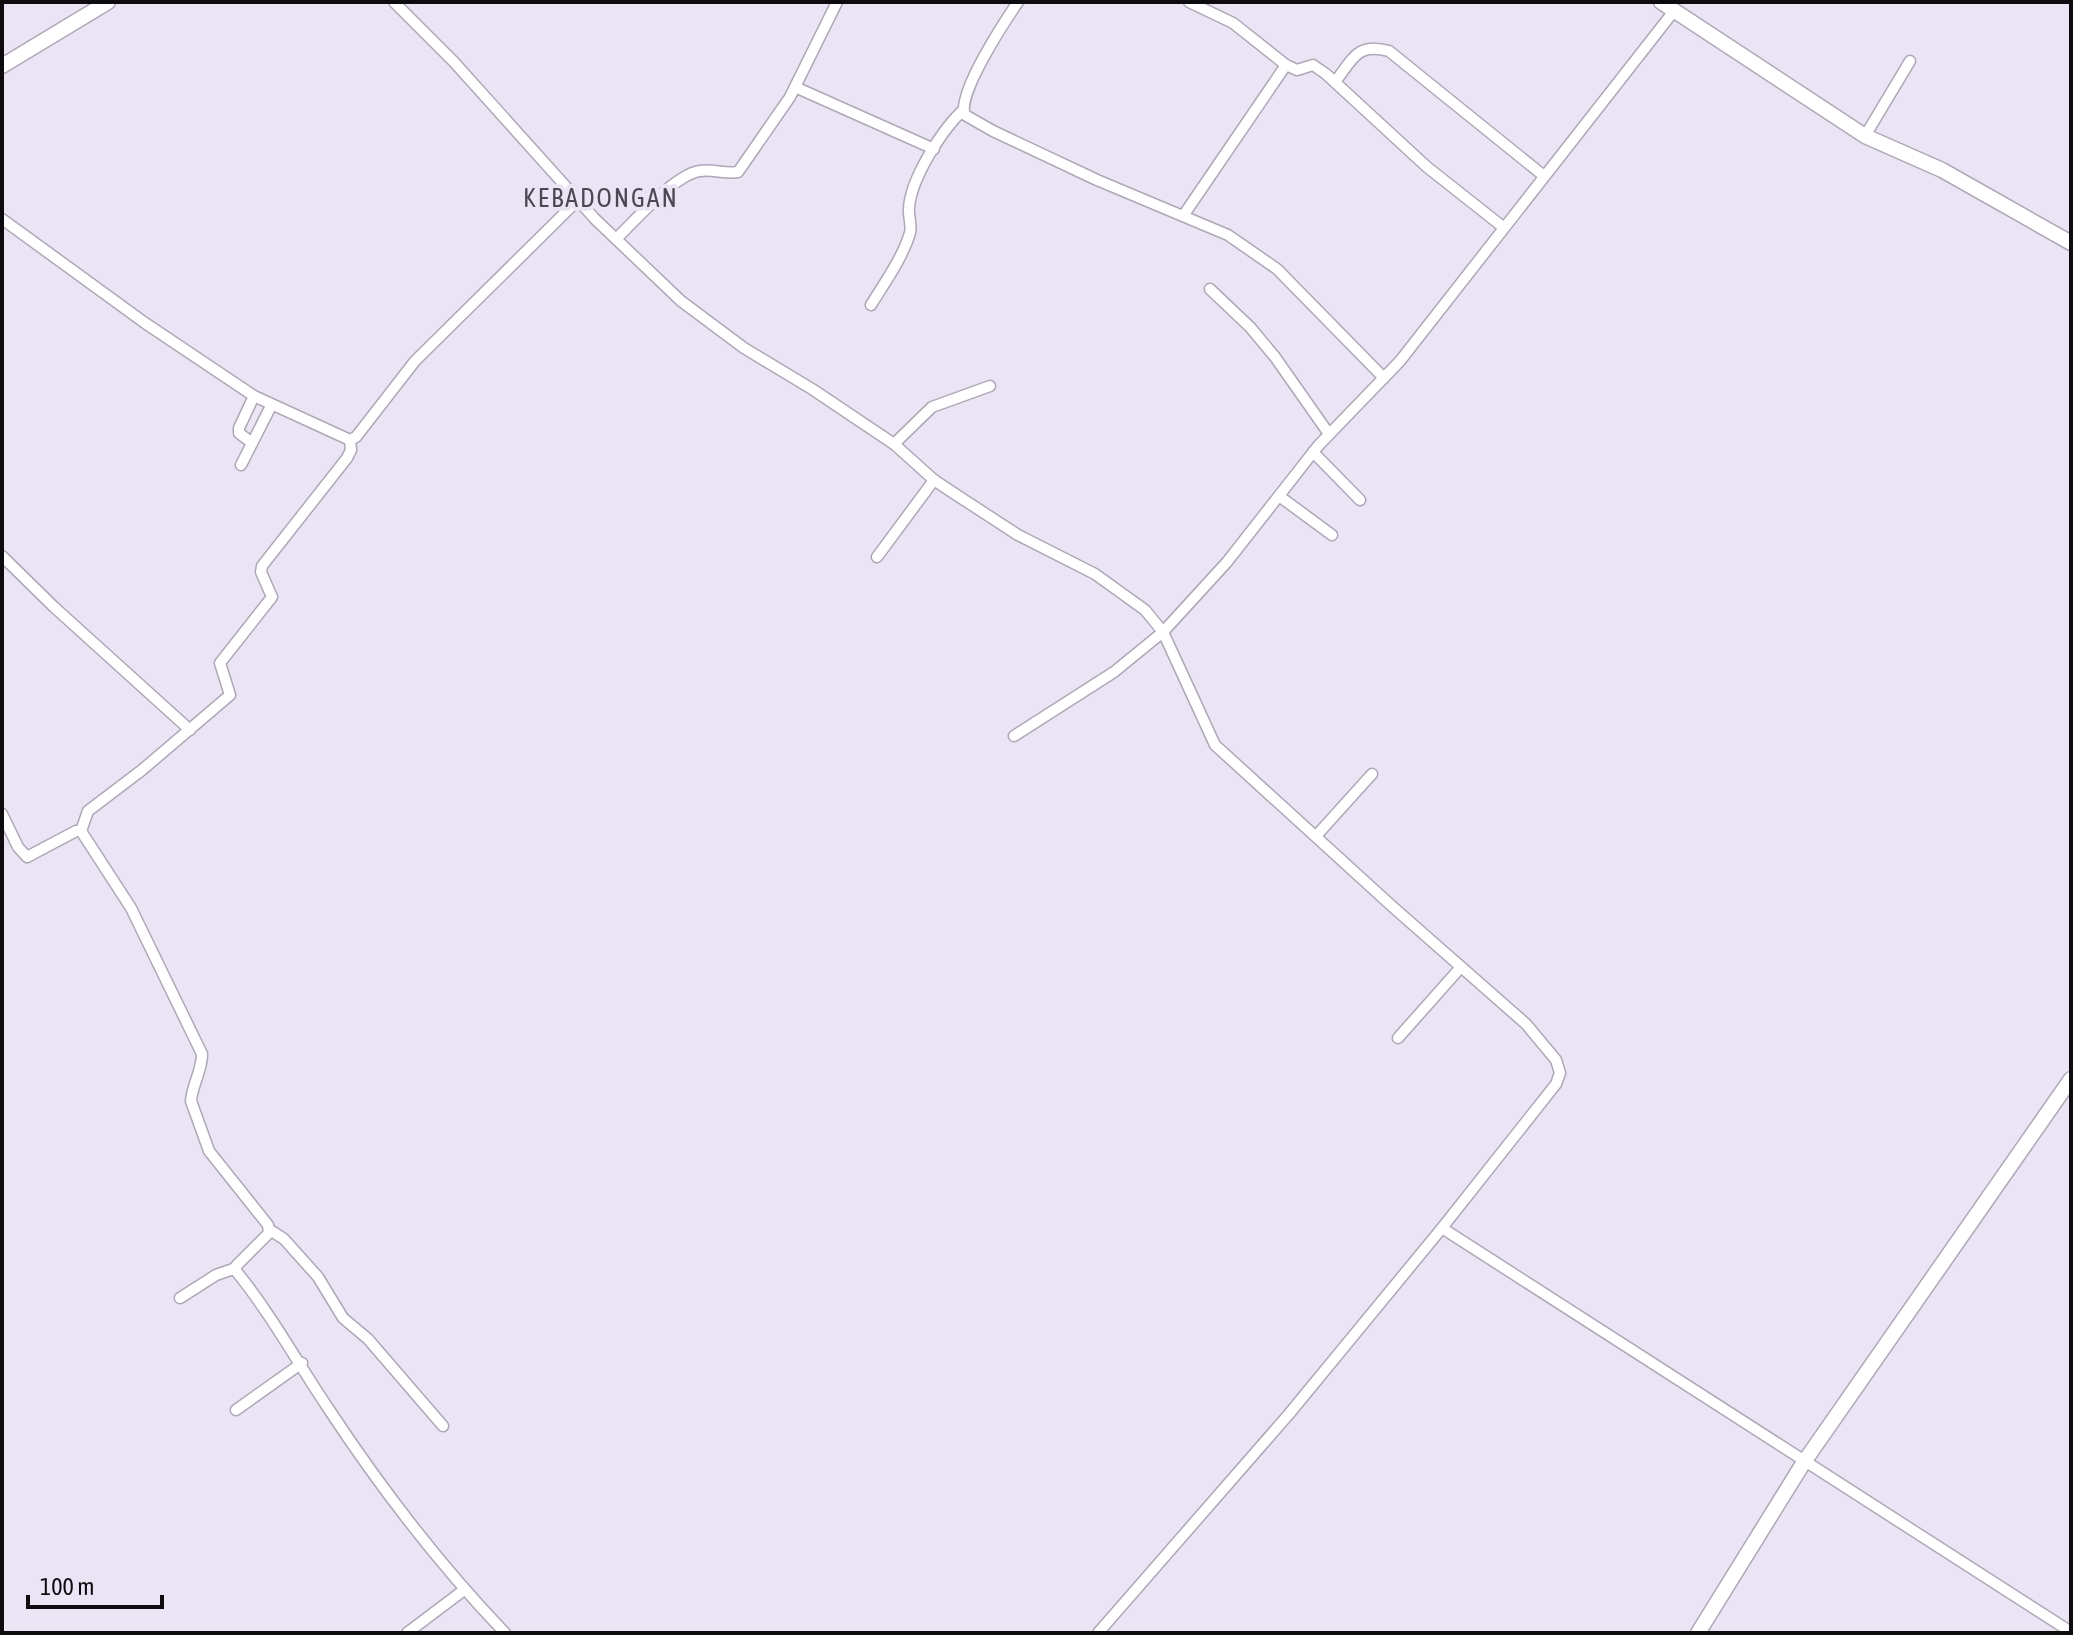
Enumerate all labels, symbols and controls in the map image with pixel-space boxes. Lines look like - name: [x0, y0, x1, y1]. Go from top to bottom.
- district label: KEBADONGAN: [523, 183, 679, 213]
- scale bar: [28, 1559, 162, 1609]
- text: 100 m: [40, 1573, 94, 1600]

